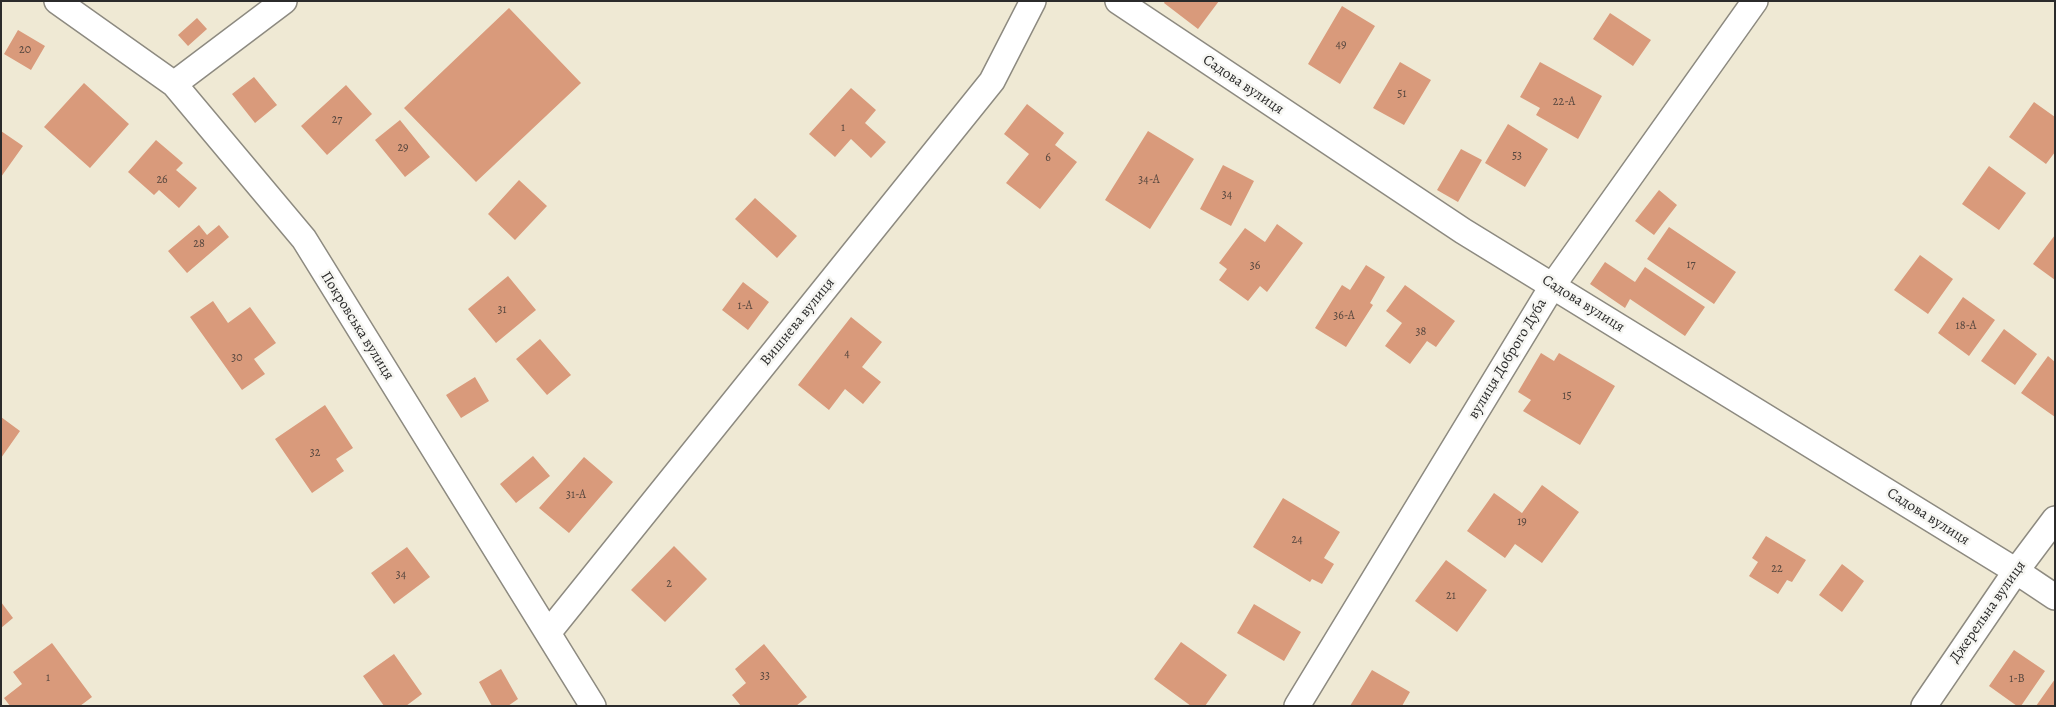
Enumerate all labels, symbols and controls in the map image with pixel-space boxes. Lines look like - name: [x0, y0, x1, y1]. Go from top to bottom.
- house number: 49: [1336, 38, 1346, 52]
- house number: 20: [19, 43, 31, 57]
- street label: Садова вулиця: [1199, 51, 1287, 119]
- house number: 51: [1397, 87, 1407, 101]
- house number: 22-А: [1553, 95, 1575, 109]
- house number: 27: [332, 113, 342, 127]
- house number: 1: [841, 121, 845, 135]
- house number: 29: [397, 141, 409, 155]
- house number: 53: [1512, 149, 1522, 163]
- house number: 6: [1045, 151, 1051, 165]
- house number: 26: [156, 173, 168, 187]
- house number: 34-А: [1138, 173, 1160, 187]
- house number: 34: [1222, 188, 1232, 202]
- house number: 28: [193, 237, 205, 251]
- house number: 17: [1686, 258, 1696, 272]
- house number: 36: [1250, 259, 1260, 273]
- street label: Покровська вулиця: [316, 268, 398, 384]
- street label: Садова вулиця: [1538, 271, 1628, 337]
- street label: Вишнева вулиця: [757, 274, 839, 370]
- street label: вулиця Доброго Дуба: [1465, 296, 1551, 422]
- house number: 1-А: [737, 299, 753, 313]
- house number: 31: [497, 303, 507, 317]
- house number: 36-А: [1333, 309, 1355, 323]
- house number: 18-А: [1956, 319, 1976, 333]
- house number: 38: [1416, 325, 1426, 339]
- house number: 4: [844, 347, 850, 361]
- house number: 30: [231, 351, 243, 365]
- house number: 15: [1562, 389, 1572, 403]
- house number: 32: [310, 446, 320, 460]
- street label: Садова вулиця: [1883, 484, 1973, 550]
- house number: 31-А: [566, 488, 586, 502]
- house number: 19: [1517, 515, 1527, 529]
- house number: 24: [1291, 533, 1303, 547]
- street label: Джерельна вулиця: [1946, 557, 2030, 667]
- house number: 22: [1771, 562, 1783, 576]
- house number: 34: [396, 568, 406, 582]
- house number: 2: [666, 577, 672, 591]
- house number: 21: [1446, 589, 1456, 603]
- house number: 33: [760, 669, 770, 683]
- house number: 1: [46, 671, 50, 685]
- house number: 1-В: [2009, 672, 2025, 686]

